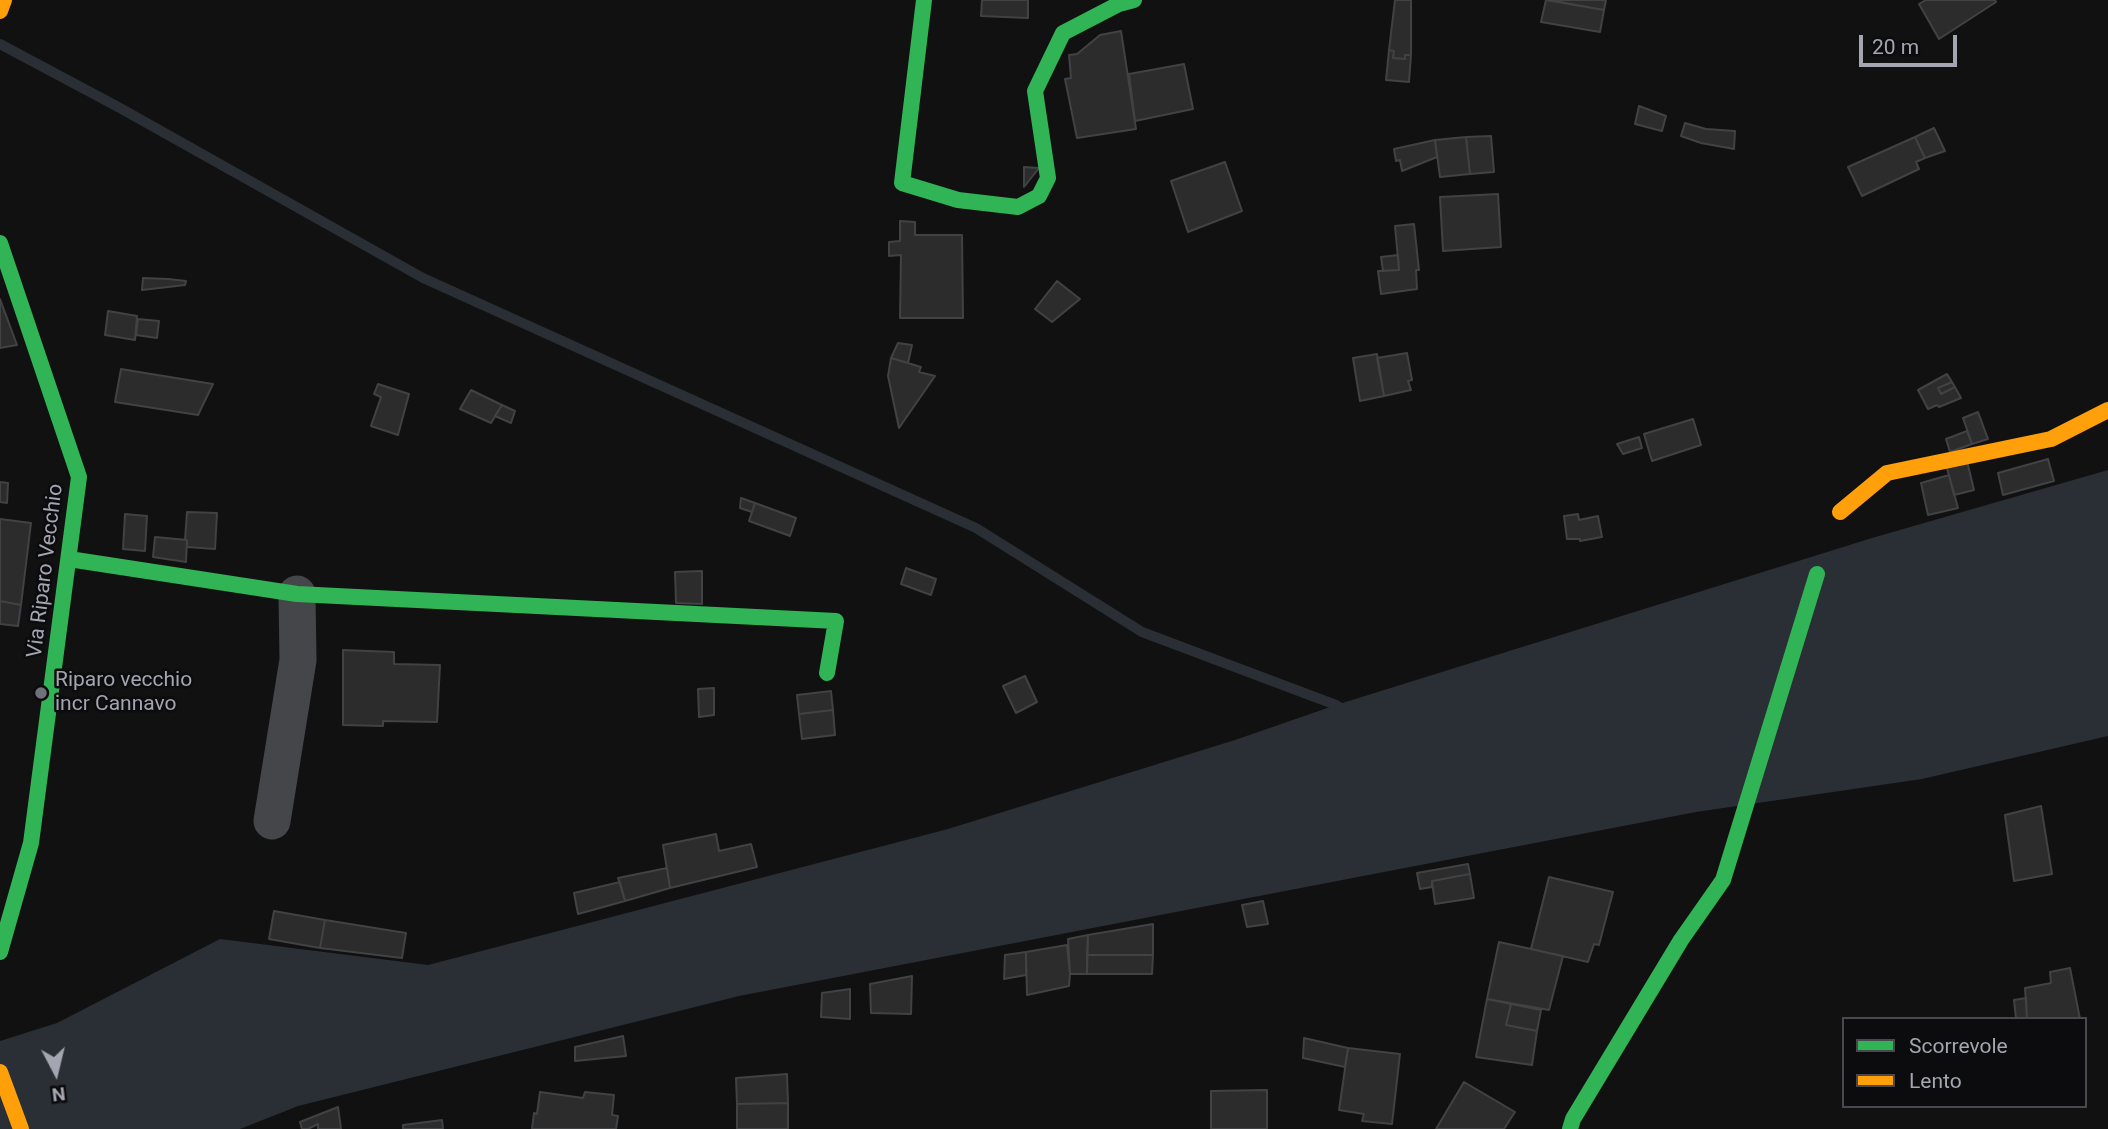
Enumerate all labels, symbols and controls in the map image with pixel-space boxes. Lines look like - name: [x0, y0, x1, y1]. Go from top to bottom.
- scale bar: [1863, 21, 1961, 65]
- text: 20 m: [1872, 35, 1919, 59]
- street label: Via Riparo Vecchio: [23, 483, 69, 659]
- place label: Riparo vecchio incr Cannavo: [55, 668, 192, 718]
- marker: Riparo vecchio incr Cannavo: [33, 685, 49, 701]
- legend: [1842, 1017, 2087, 1108]
- text: Scorrevole: [1909, 1034, 2008, 1058]
- north arrow: [21, 1038, 91, 1108]
- text: Lento: [1909, 1069, 1962, 1093]
- text: N: [51, 1082, 67, 1107]

